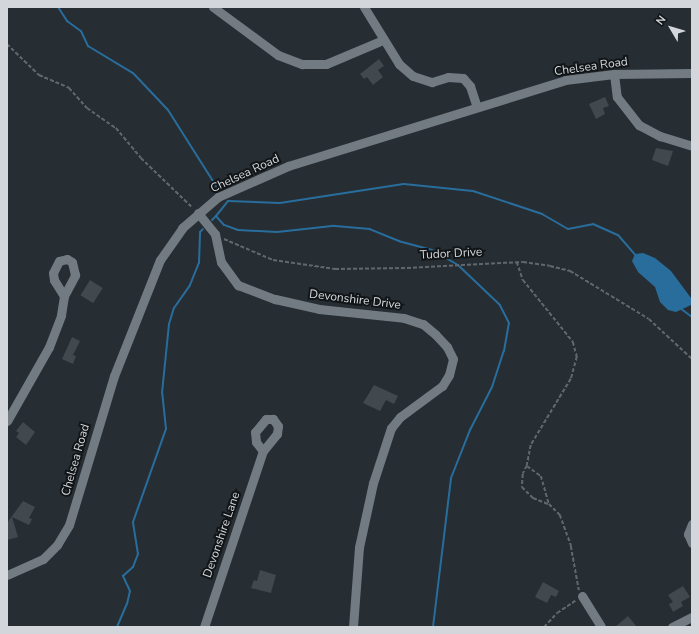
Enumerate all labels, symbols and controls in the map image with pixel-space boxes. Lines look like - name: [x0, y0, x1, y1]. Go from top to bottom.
- north arrow: [651, 8, 691, 48]
- text: N: [653, 12, 670, 28]
- street label: Chelsea Road: [553, 55, 629, 79]
- street label: Chelsea Road: [208, 152, 282, 196]
- street label: Tudor Drive: [419, 245, 483, 263]
- street label: Devonshire Drive: [308, 287, 402, 313]
- street label: Chelsea Road: [59, 422, 93, 498]
- street label: Devonshire Lane: [201, 490, 243, 580]

